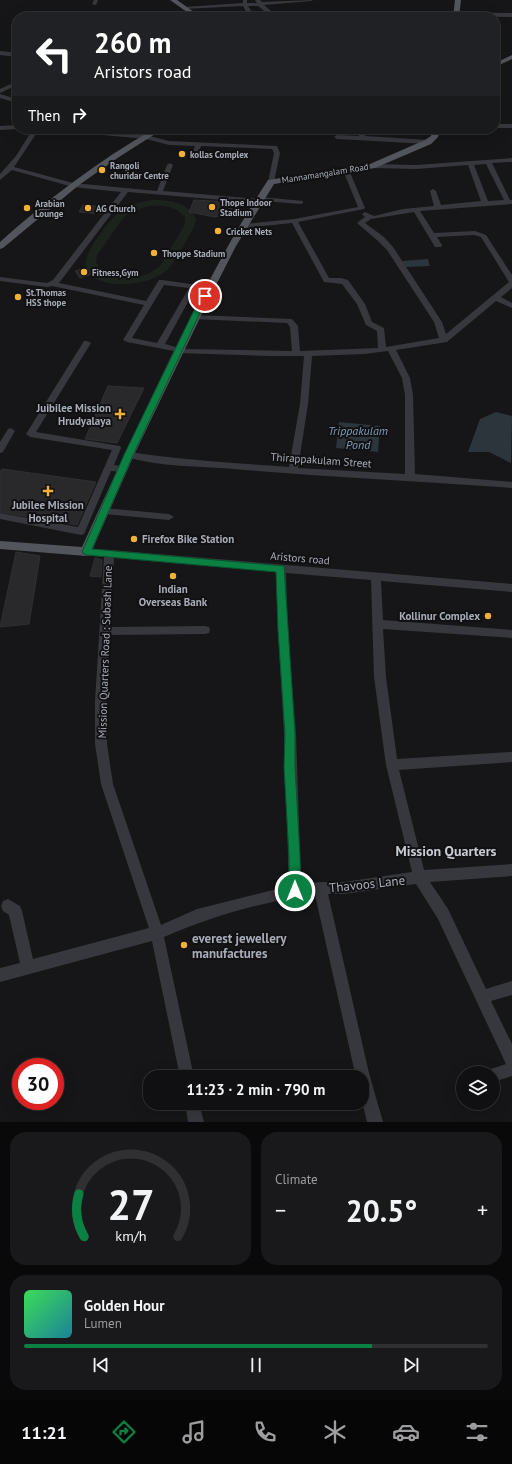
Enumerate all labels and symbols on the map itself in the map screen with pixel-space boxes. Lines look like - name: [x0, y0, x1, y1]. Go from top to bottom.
- marker: kollas Complex: [177, 149, 187, 159]
- place label: kollas Complex: [190, 149, 249, 160]
- place label: Rangoli churidar Centre: [110, 160, 169, 181]
- street label: Mannamangalam Road: [281, 161, 369, 185]
- marker: Rangoli churidar Centre: [97, 165, 107, 175]
- place label: Thope Indoor Stadium: [220, 197, 273, 218]
- place label: Arabian Lounge: [35, 198, 65, 219]
- marker: Thope Indoor Stadium: [207, 202, 217, 212]
- marker: Arabian Lounge: [22, 203, 32, 213]
- marker: AG Church: [83, 203, 93, 213]
- place label: AG Church: [96, 203, 136, 214]
- marker: Cricket Nets: [213, 226, 223, 236]
- place label: Cricket Nets: [226, 226, 272, 237]
- marker: Thoppe Stadium: [149, 248, 159, 258]
- place label: Thoppe Stadium: [162, 248, 225, 259]
- marker: Fitness,Gym: [79, 267, 89, 277]
- place label: Fitness,Gym: [92, 267, 139, 278]
- pin: [188, 279, 222, 313]
- place label: St.Thomas HSS thope: [26, 287, 66, 308]
- marker: St.Thomas HSS thope: [13, 292, 23, 302]
- place label: Juibilee Mission Hrudyalaya: [36, 401, 111, 428]
- marker: Juibilee Mission Hrudyalaya: [114, 408, 126, 420]
- water label: Trippakulam Pond: [328, 423, 388, 452]
- street label: Thirappakulam Street: [270, 449, 372, 471]
- marker: Jubilee Mission Hospital: [42, 485, 54, 497]
- place label: Jubilee Mission Hospital: [11, 498, 84, 525]
- place label: Firefox Bike Station: [142, 532, 234, 546]
- marker: Firefox Bike Station: [129, 534, 139, 544]
- street label: Aristors road: [270, 548, 330, 568]
- street label: Mission Quarters Road : Subash Lane: [95, 565, 115, 739]
- marker: Indian Overseas Bank: [168, 571, 178, 581]
- place label: Indian Overseas Bank: [139, 582, 208, 609]
- place label: Kollinur Complex: [399, 609, 480, 623]
- marker: Kollinur Complex: [483, 611, 493, 621]
- district label: Mission Quarters: [396, 842, 497, 860]
- position arrow: [274, 870, 316, 912]
- street label: Thavoos Lane: [328, 872, 406, 896]
- place label: everest jewellery manufactures: [192, 930, 287, 962]
- marker: everest jewellery manufactures: [179, 940, 189, 950]
- speed limit sign: 30: [12, 1058, 64, 1110]

